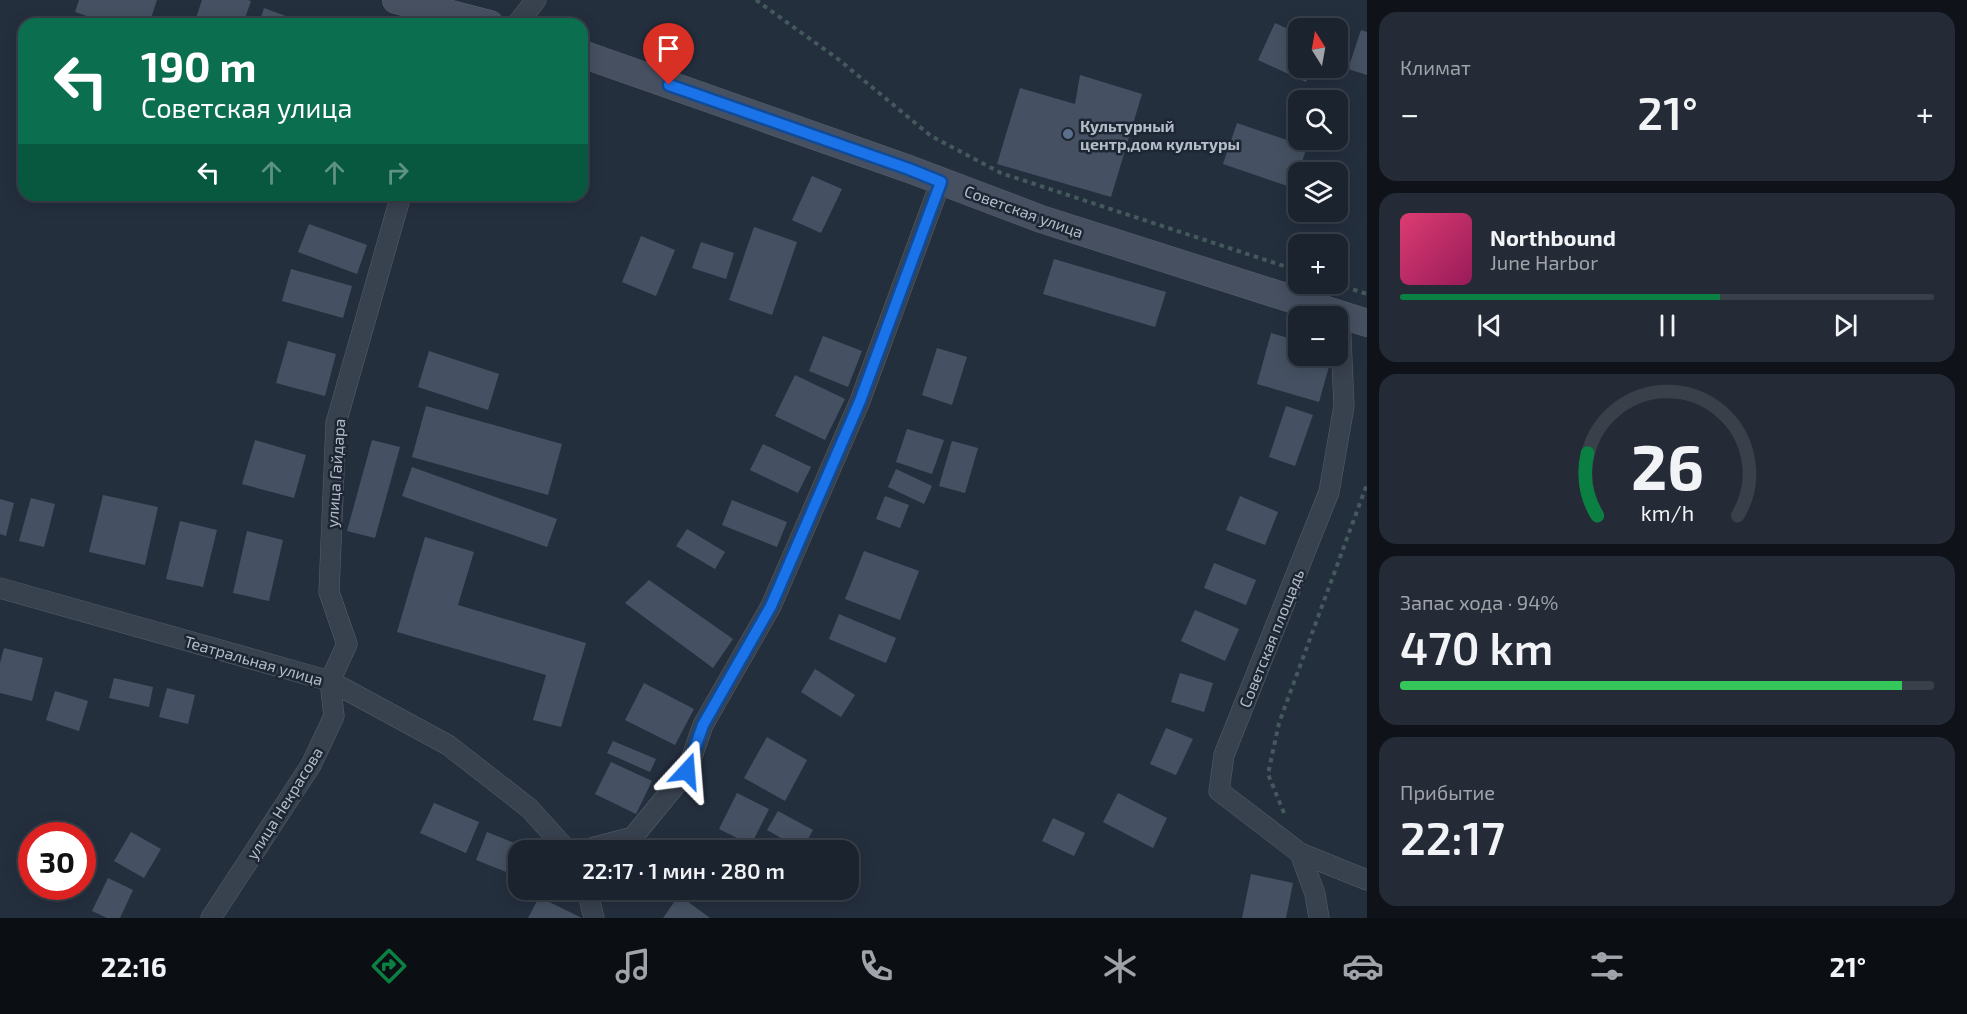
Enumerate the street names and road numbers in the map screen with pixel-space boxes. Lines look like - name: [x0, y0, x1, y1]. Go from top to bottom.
- street label: Советская улица: [962, 181, 1086, 242]
- street label: улица Гайдара: [322, 418, 349, 528]
- street label: Советская площадь: [1235, 566, 1307, 710]
- street label: Театральная улица: [182, 631, 325, 690]
- street label: улица Некрасова: [242, 743, 327, 863]

